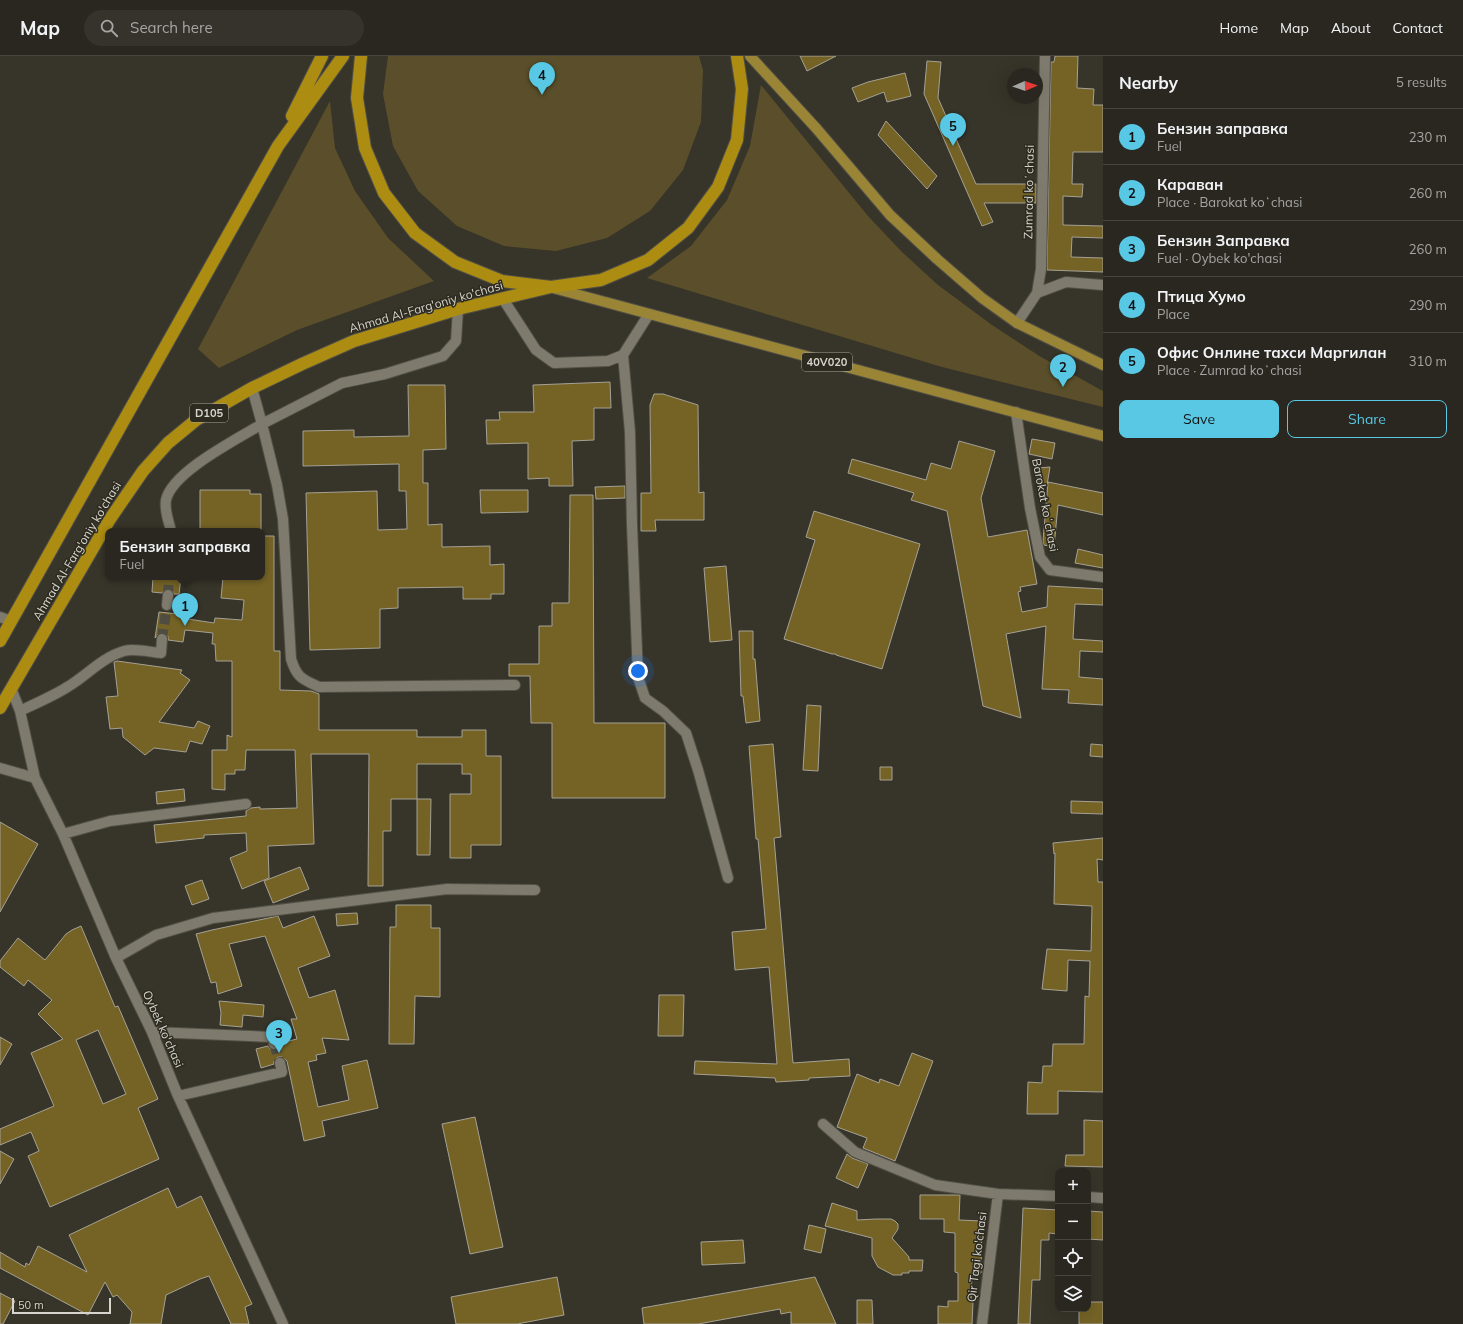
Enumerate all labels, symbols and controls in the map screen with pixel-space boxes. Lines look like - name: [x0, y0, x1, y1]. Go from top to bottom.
- search box: [84, 10, 364, 46]
- text: Map: [20, 16, 60, 40]
- icon: search: [98, 17, 120, 39]
- text: Search here: [130, 18, 213, 37]
- text: Home: [1219, 19, 1258, 37]
- text: Map: [1280, 19, 1309, 37]
- text: About: [1331, 19, 1371, 37]
- text: Contact: [1393, 19, 1443, 37]
- pin: 4: [529, 62, 555, 95]
- north arrow: [1007, 68, 1043, 104]
- text: Nearby: [1119, 72, 1178, 93]
- text: 5 results: [1396, 74, 1447, 90]
- pin: 5: [940, 113, 966, 146]
- text: Бензин заправка: [1157, 119, 1288, 138]
- text: 1: [1128, 129, 1136, 145]
- text: 230 m: [1409, 129, 1447, 145]
- text: Fuel: [1157, 138, 1182, 154]
- street label: Zumrad koʻchasi: [1020, 145, 1037, 239]
- text: Караван: [1157, 175, 1223, 194]
- text: 2: [1128, 185, 1136, 201]
- text: 260 m: [1409, 185, 1447, 201]
- text: Place · Barokat koʻchasi: [1157, 194, 1302, 210]
- text: Бензин Заправка: [1157, 231, 1290, 250]
- text: 3: [1128, 241, 1136, 257]
- text: 260 m: [1409, 241, 1447, 257]
- text: Fuel · Oybek ko'chasi: [1157, 250, 1282, 266]
- street label: Ahmad Al-Farg'oniy ko'chasi: [347, 277, 505, 336]
- text: Птица Хумо: [1157, 287, 1246, 306]
- text: 4: [1128, 297, 1136, 313]
- text: 290 m: [1409, 297, 1447, 313]
- text: Place: [1157, 306, 1190, 322]
- text: Офис Онлине тахси Маргилан: [1157, 343, 1386, 362]
- road number: 40V020: [802, 353, 852, 371]
- text: 5: [1128, 353, 1136, 369]
- text: 310 m: [1409, 353, 1447, 369]
- pin: 2: [1050, 354, 1076, 387]
- text: Place · Zumrad koʻchasi: [1157, 362, 1302, 378]
- button: Save: [1119, 400, 1279, 438]
- button: Share: [1287, 400, 1447, 438]
- road number: D105: [190, 404, 228, 422]
- street label: Barokat koʻchasi: [1029, 457, 1062, 553]
- street label: Ahmad Al-Farg'oniy ko'chasi: [29, 478, 124, 623]
- popup: [105, 528, 265, 580]
- text: Бензин заправка: [119, 537, 251, 556]
- text: Fuel: [119, 556, 144, 572]
- pin: 1: [172, 593, 198, 626]
- your location: [628, 661, 648, 681]
- street label: Oybek ko'chasi: [140, 988, 187, 1070]
- pin: 3: [266, 1020, 292, 1053]
- map controls: [1055, 1168, 1091, 1312]
- button: +: [1055, 1168, 1091, 1204]
- button: −: [1055, 1204, 1091, 1240]
- street label: Qir Tagi ko'chasi: [964, 1211, 990, 1303]
- button: locate: [1055, 1240, 1091, 1276]
- button: layers: [1055, 1276, 1091, 1312]
- scale bar: [12, 1296, 111, 1315]
- text: 50 m: [18, 1298, 44, 1312]

